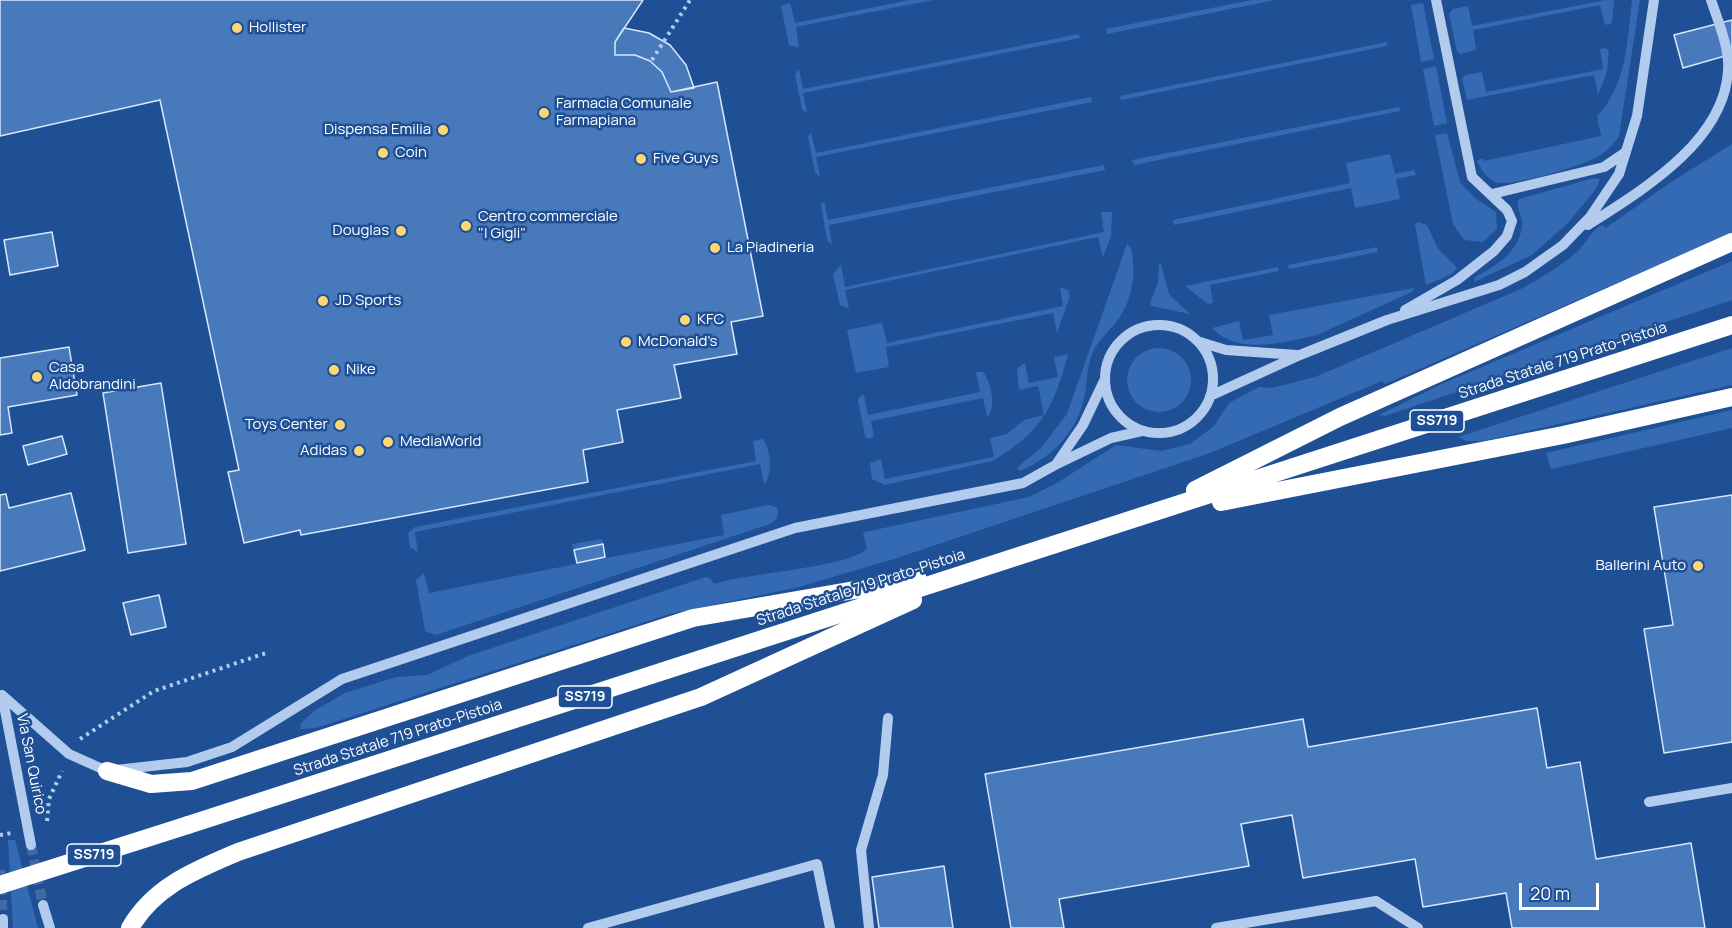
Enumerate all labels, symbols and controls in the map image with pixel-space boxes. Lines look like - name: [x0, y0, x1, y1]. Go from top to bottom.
- place label: Hollister: [249, 19, 306, 37]
- marker: Hollister: [230, 21, 244, 35]
- place label: Farmacia Comunale Farmapiana: [556, 95, 692, 130]
- marker: Farmacia Comunale Farmapiana: [537, 106, 551, 120]
- place label: Dispensa Emilia: [324, 121, 431, 139]
- marker: Dispensa Emilia: [436, 123, 450, 137]
- place label: Coin: [395, 144, 427, 162]
- marker: Coin: [376, 146, 390, 160]
- place label: Five Guys: [653, 150, 718, 168]
- marker: Five Guys: [634, 152, 648, 166]
- place label: Centro commerciale "I Gigli": [478, 208, 618, 243]
- marker: Centro commerciale "I Gigli": [459, 219, 473, 233]
- place label: Douglas: [333, 222, 389, 240]
- marker: Douglas: [394, 224, 408, 238]
- place label: La Piadineria: [727, 239, 814, 257]
- marker: La Piadineria: [708, 241, 722, 255]
- place label: JD Sports: [335, 292, 401, 310]
- marker: JD Sports: [316, 294, 330, 308]
- place label: KFC: [697, 311, 724, 329]
- marker: KFC: [678, 313, 692, 327]
- street label: Strada Statale 719 Prato-Pistoia: [1457, 319, 1669, 403]
- place label: McDonald's: [638, 333, 717, 351]
- marker: McDonald's: [619, 335, 633, 349]
- place label: Casa Aldobrandini: [49, 359, 136, 394]
- place label: Nike: [346, 361, 376, 379]
- marker: Nike: [327, 363, 341, 377]
- marker: Casa Aldobrandini: [30, 370, 44, 384]
- road number: SS719: [1410, 410, 1464, 432]
- place label: Toys Center: [245, 416, 328, 434]
- marker: Toys Center: [333, 418, 347, 432]
- place label: MediaWorld: [400, 433, 481, 451]
- marker: MediaWorld: [381, 435, 395, 449]
- place label: Adidas: [300, 442, 347, 460]
- marker: Adidas: [352, 444, 366, 458]
- street label: Strada Statale 719 Prato-Pistoia: [755, 546, 967, 630]
- place label: Ballerini Auto: [1595, 557, 1686, 575]
- marker: Ballerini Auto: [1691, 559, 1705, 573]
- road number: SS719: [558, 686, 612, 708]
- street label: Strada Statale 719 Prato-Pistoia: [292, 696, 504, 780]
- street label: Via San Quirico: [12, 712, 50, 816]
- road number: SS719: [67, 844, 121, 866]
- scale bar: [1522, 871, 1602, 909]
- text: 20 m: [1530, 881, 1570, 905]

